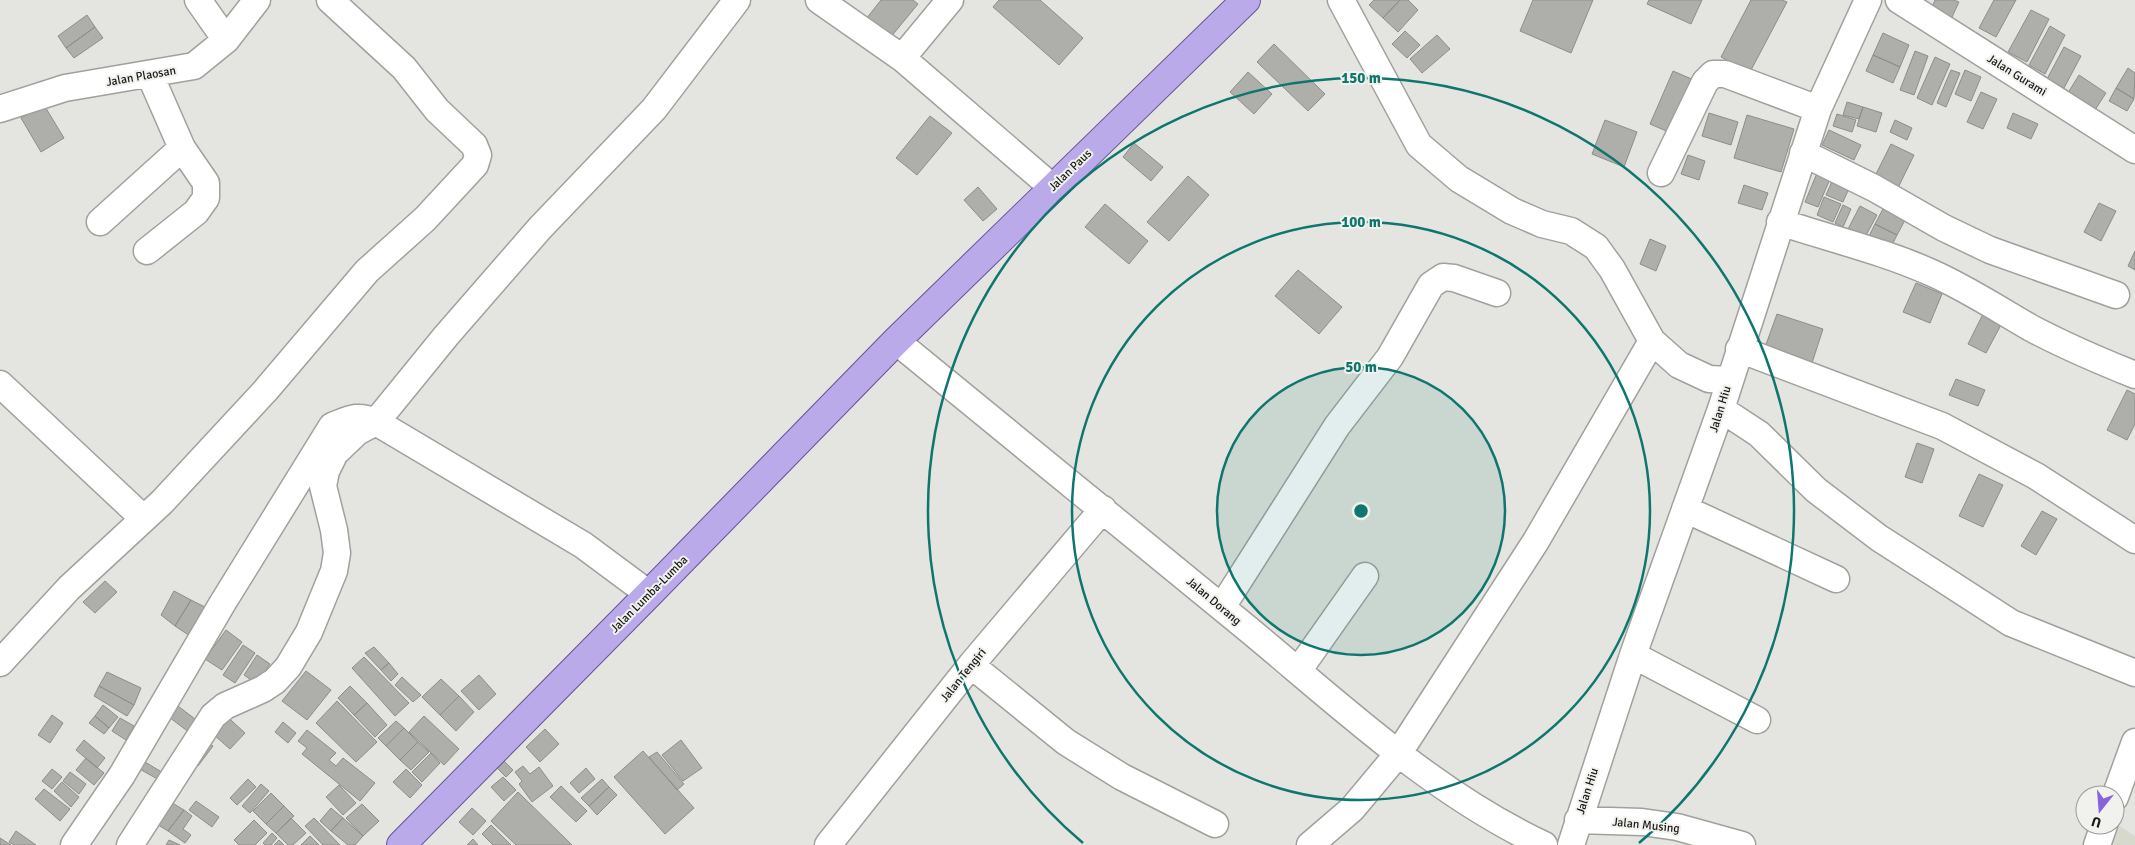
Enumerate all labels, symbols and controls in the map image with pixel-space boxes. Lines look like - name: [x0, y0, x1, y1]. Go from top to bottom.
- street label: Jalan Gurami: [1984, 51, 2049, 100]
- street label: Jalan Plaosan: [105, 63, 177, 90]
- text: 150 m: [1341, 69, 1381, 87]
- street label: Jalan Paus: [1046, 146, 1095, 195]
- text: 100 m: [1341, 213, 1381, 231]
- text: 50 m: [1345, 358, 1377, 376]
- street label: Jalan Hiu: [1706, 384, 1735, 434]
- centre of rings: [1352, 502, 1370, 520]
- street label: Jalan Lumba-Lumba: [608, 553, 691, 636]
- street label: Jalan Dorang: [1183, 574, 1244, 629]
- street label: Jalan Tengiri: [937, 645, 990, 705]
- street label: Jalan Hiu: [1573, 766, 1602, 816]
- north arrow: [2075, 785, 2125, 835]
- text: U: [2089, 812, 2103, 831]
- street label: Jalan Musing: [1612, 815, 1680, 836]

